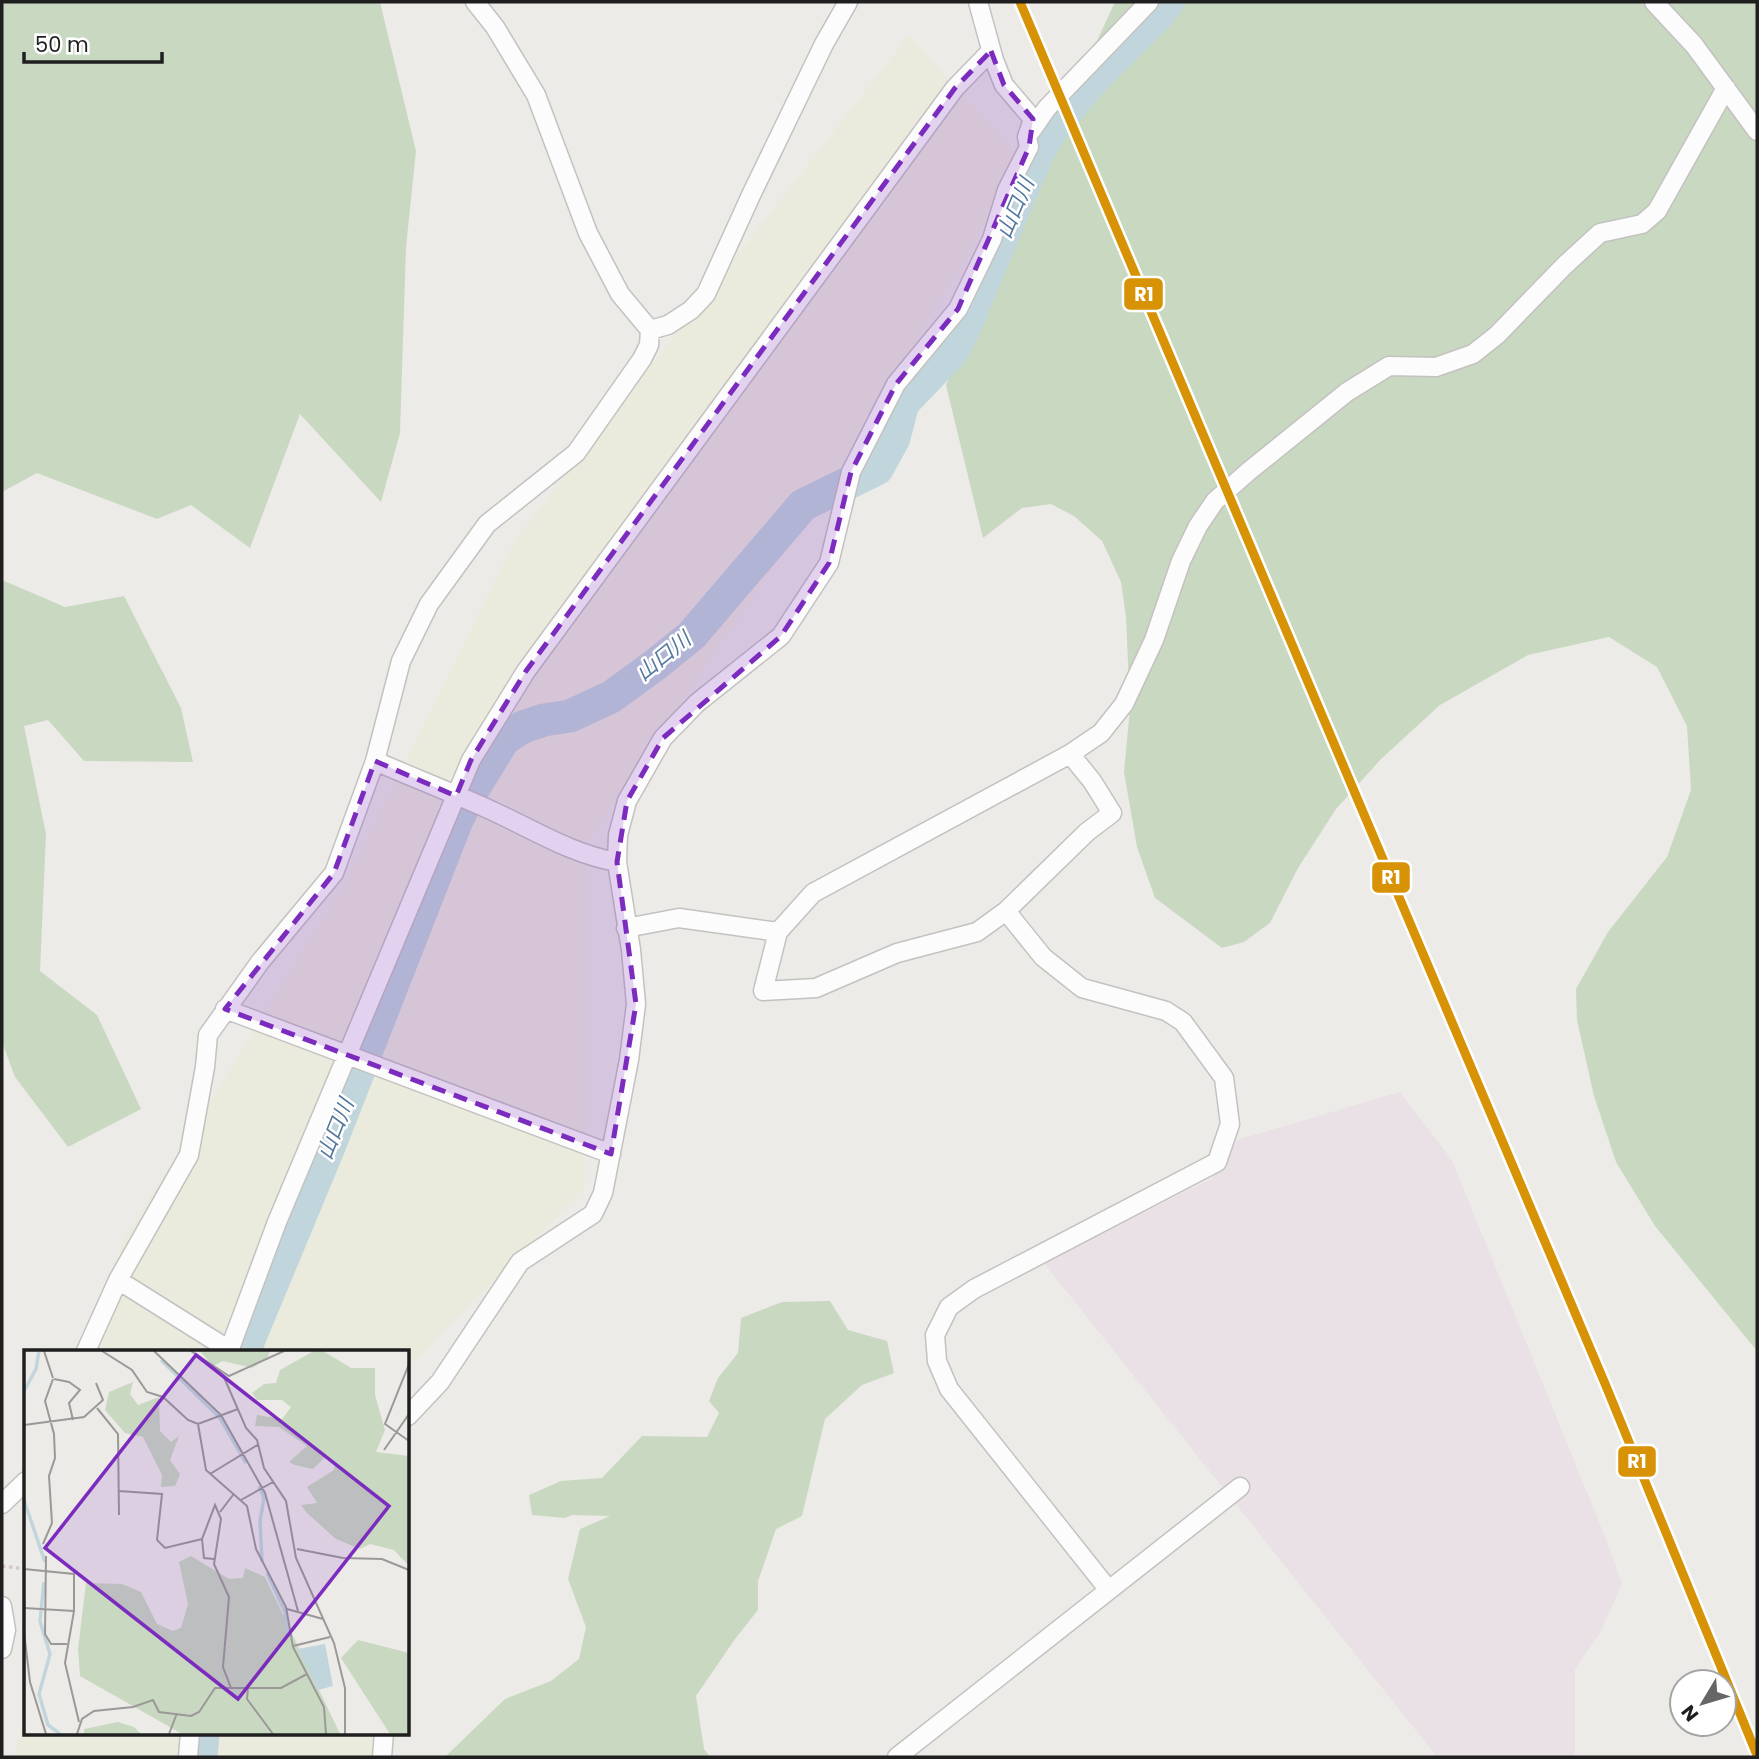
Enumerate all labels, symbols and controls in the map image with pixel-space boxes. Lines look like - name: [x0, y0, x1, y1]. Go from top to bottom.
- scale bar: [24, 21, 163, 65]
- text: 50 m: [35, 30, 89, 59]
- water label: 山口川: [989, 171, 1041, 243]
- line badge: R1: [1123, 277, 1164, 311]
- text: R1: [1134, 281, 1154, 308]
- water label: 山口川: [629, 624, 698, 687]
- line badge: R1: [1371, 861, 1411, 894]
- text: R1: [1381, 864, 1401, 891]
- water label: 山口川: [310, 1093, 361, 1164]
- inset map: [24, 1350, 410, 1734]
- line badge: R1: [1617, 1445, 1657, 1478]
- text: R1: [1627, 1448, 1647, 1475]
- north arrow: [1668, 1668, 1738, 1738]
- text: N: [1675, 1699, 1705, 1727]

